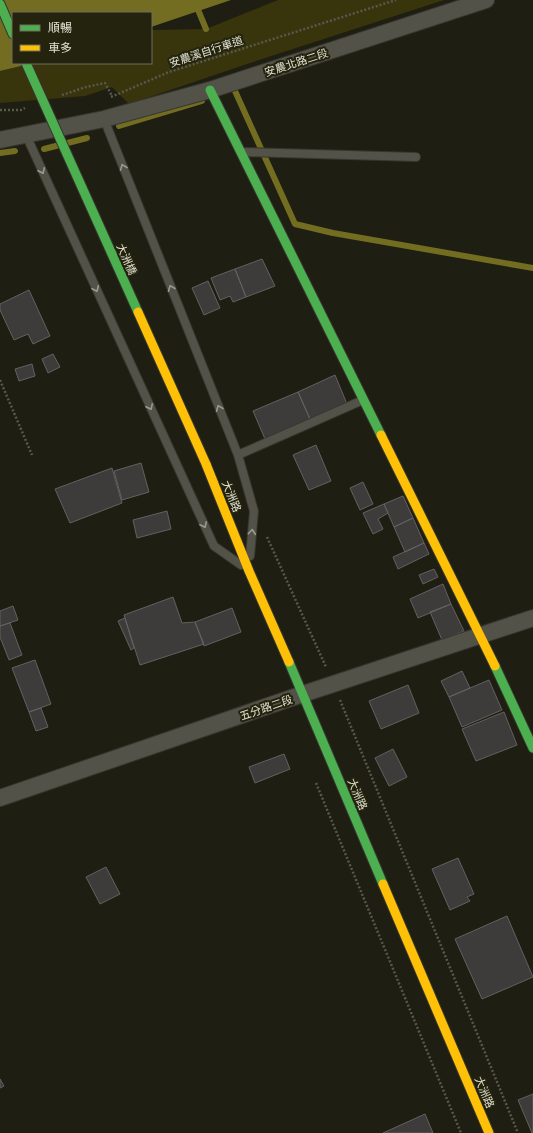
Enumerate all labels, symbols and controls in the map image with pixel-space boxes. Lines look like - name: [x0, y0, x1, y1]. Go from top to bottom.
- legend: [12, 12, 152, 64]
- text: 順暢: [48, 19, 72, 36]
- street label: 安農溪自行車道: [167, 32, 245, 70]
- text: 車多: [48, 39, 72, 56]
- street label: 安農北路二段: [262, 45, 330, 79]
- one-way arrow: [120, 163, 128, 171]
- one-way arrow: [37, 166, 45, 174]
- street label: 大洲橋: [113, 241, 141, 277]
- one-way arrow: [91, 284, 99, 292]
- one-way arrow: [168, 284, 176, 291]
- one-way arrow: [145, 403, 153, 410]
- one-way arrow: [216, 405, 224, 412]
- street label: 大洲路: [219, 478, 245, 514]
- one-way arrow: [199, 521, 207, 529]
- one-way arrow: [248, 529, 257, 535]
- street label: 五分路二段: [238, 691, 294, 723]
- street label: 大洲路: [345, 776, 371, 812]
- street label: 大洲路: [472, 1074, 498, 1110]

